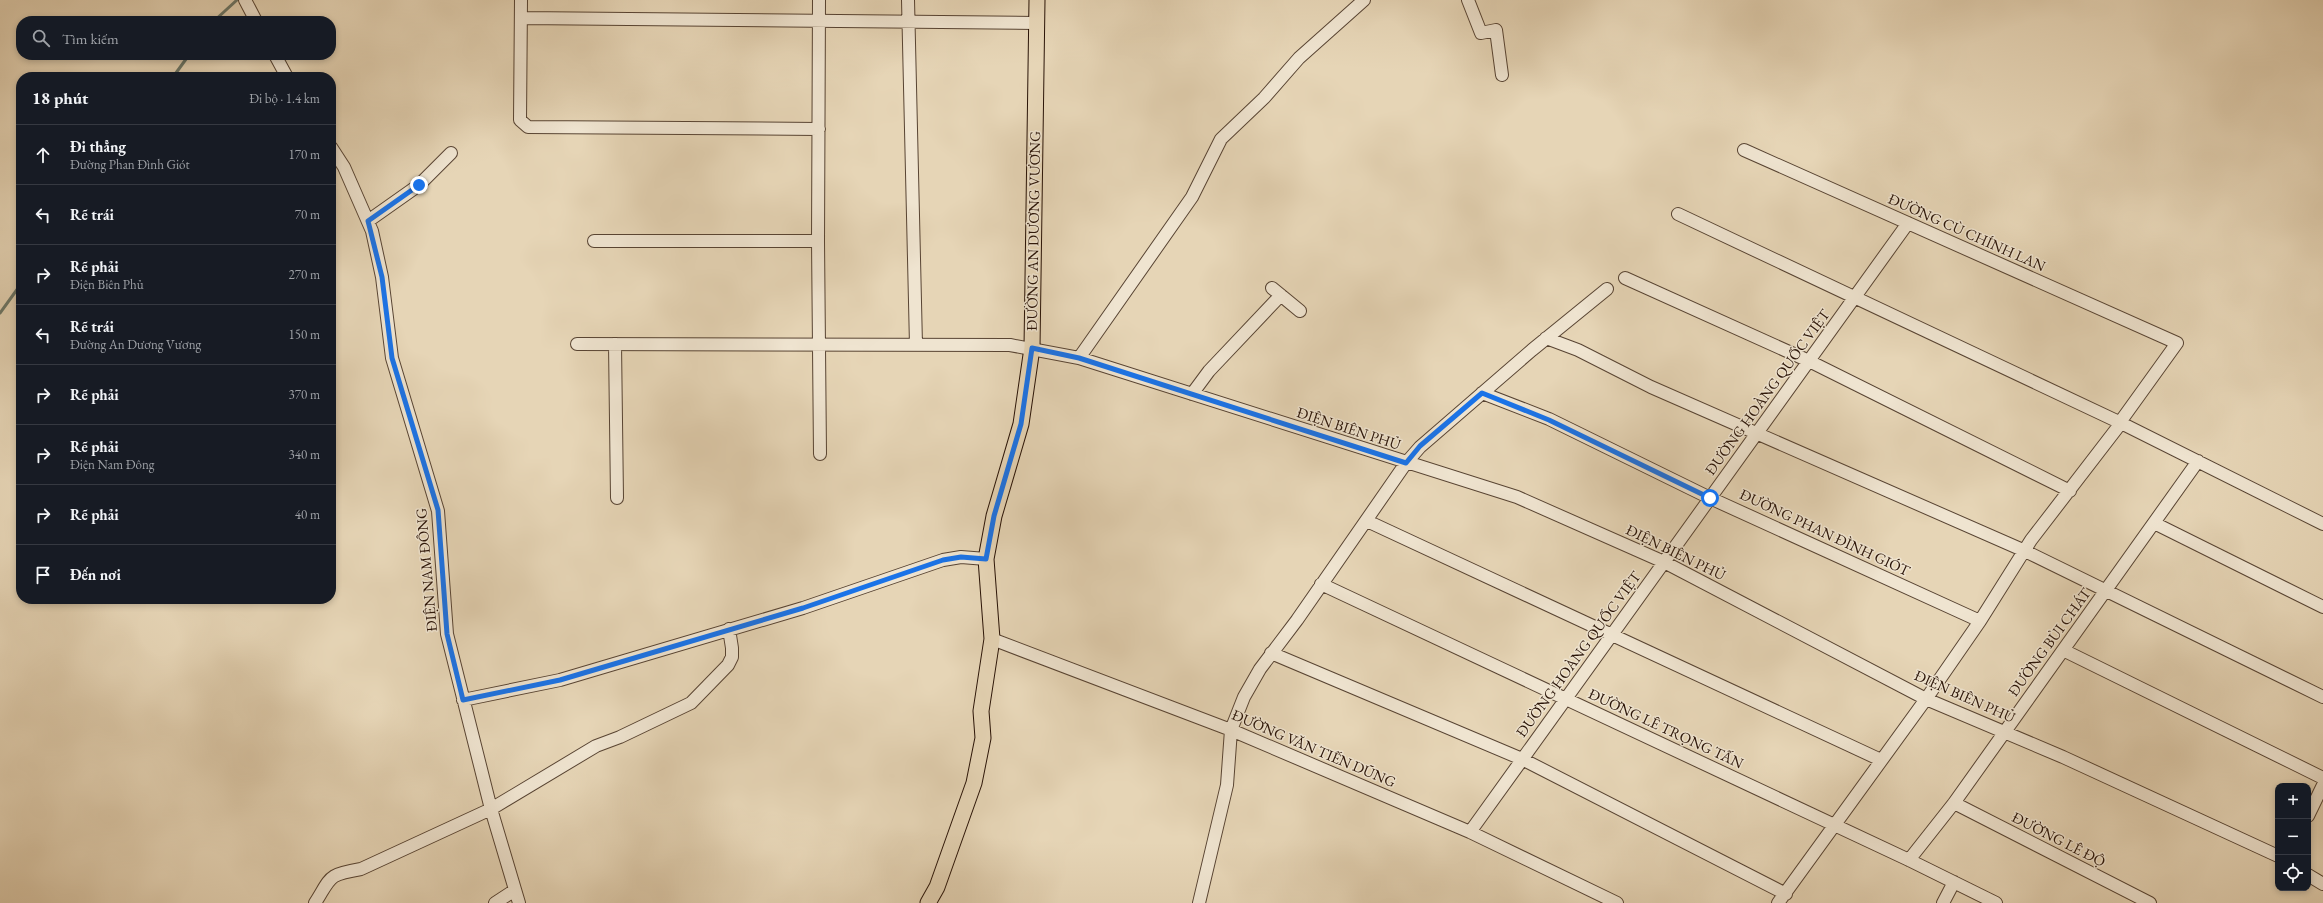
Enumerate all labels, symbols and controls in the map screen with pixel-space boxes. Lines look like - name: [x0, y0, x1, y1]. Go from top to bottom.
- search box: [16, 16, 336, 60]
- icon: search: [30, 27, 52, 49]
- text: Tìm kiếm: [62, 29, 119, 48]
- text: 18 phút: [32, 87, 88, 109]
- text: Đi bộ · 1.4 km: [249, 90, 320, 107]
- street label: ĐƯỜNG AN DƯƠNG VƯƠNG: [1022, 131, 1044, 331]
- text: Đi thẳng: [70, 137, 126, 156]
- icon: ahead: [32, 144, 54, 166]
- text: 170 m: [289, 146, 320, 163]
- text: Đường Phan Đình Giót: [70, 156, 190, 173]
- route end: [410, 176, 428, 194]
- street label: ĐƯỜNG CÙ CHÍNH LAN: [1885, 189, 2049, 275]
- icon: left: [32, 204, 54, 226]
- text: Rẽ trái: [70, 205, 114, 224]
- text: 70 m: [295, 206, 320, 223]
- text: Rẽ phải: [70, 257, 119, 276]
- icon: right: [32, 264, 54, 286]
- text: 270 m: [289, 266, 320, 283]
- text: Điện Biên Phủ: [70, 276, 144, 293]
- street label: ĐƯỜNG HOÀNG QUỐC VIỆT: [1700, 305, 1834, 479]
- text: Rẽ trái: [70, 317, 114, 336]
- icon: left: [32, 324, 54, 346]
- text: 150 m: [289, 326, 320, 343]
- text: Đường An Dương Vương: [70, 336, 201, 353]
- icon: right: [32, 384, 54, 406]
- text: Rẽ phải: [70, 385, 119, 404]
- text: 370 m: [289, 386, 320, 403]
- street label: ĐIỆN BIÊN PHỦ: [1294, 402, 1404, 454]
- text: Rẽ phải: [70, 437, 119, 456]
- icon: right: [32, 444, 54, 466]
- text: 340 m: [289, 446, 320, 463]
- text: Điện Nam Đông: [70, 456, 154, 473]
- street label: ĐƯỜNG PHAN ĐÌNH GIÓT: [1737, 484, 1914, 580]
- route start: [1701, 489, 1719, 507]
- icon: right: [32, 504, 54, 526]
- text: Rẽ phải: [70, 505, 119, 524]
- text: 40 m: [295, 506, 320, 523]
- street label: ĐIỆN NAM ĐÔNG: [411, 507, 441, 633]
- street label: ĐIỆN BIÊN PHỦ: [1623, 520, 1729, 584]
- icon: arrive: [32, 564, 54, 586]
- text: Đến nơi: [70, 565, 121, 584]
- street label: ĐƯỜNG HOÀNG QUỐC VIỆT: [1511, 567, 1645, 741]
- street label: ĐƯỜNG BÙI CHÁT: [2003, 583, 2095, 700]
- street label: ĐIỆN BIÊN PHỦ: [1912, 665, 2018, 727]
- street label: ĐƯỜNG LÊ TRỌNG TẤN: [1585, 684, 1747, 772]
- street label: ĐƯỜNG VĂN TIẾN DŨNG: [1229, 705, 1399, 791]
- map controls: [2275, 783, 2311, 891]
- button: +: [2275, 783, 2311, 819]
- street label: ĐƯỜNG LÊ ĐỘ: [2009, 807, 2109, 871]
- button: −: [2275, 819, 2311, 855]
- button: locate: [2275, 855, 2311, 891]

